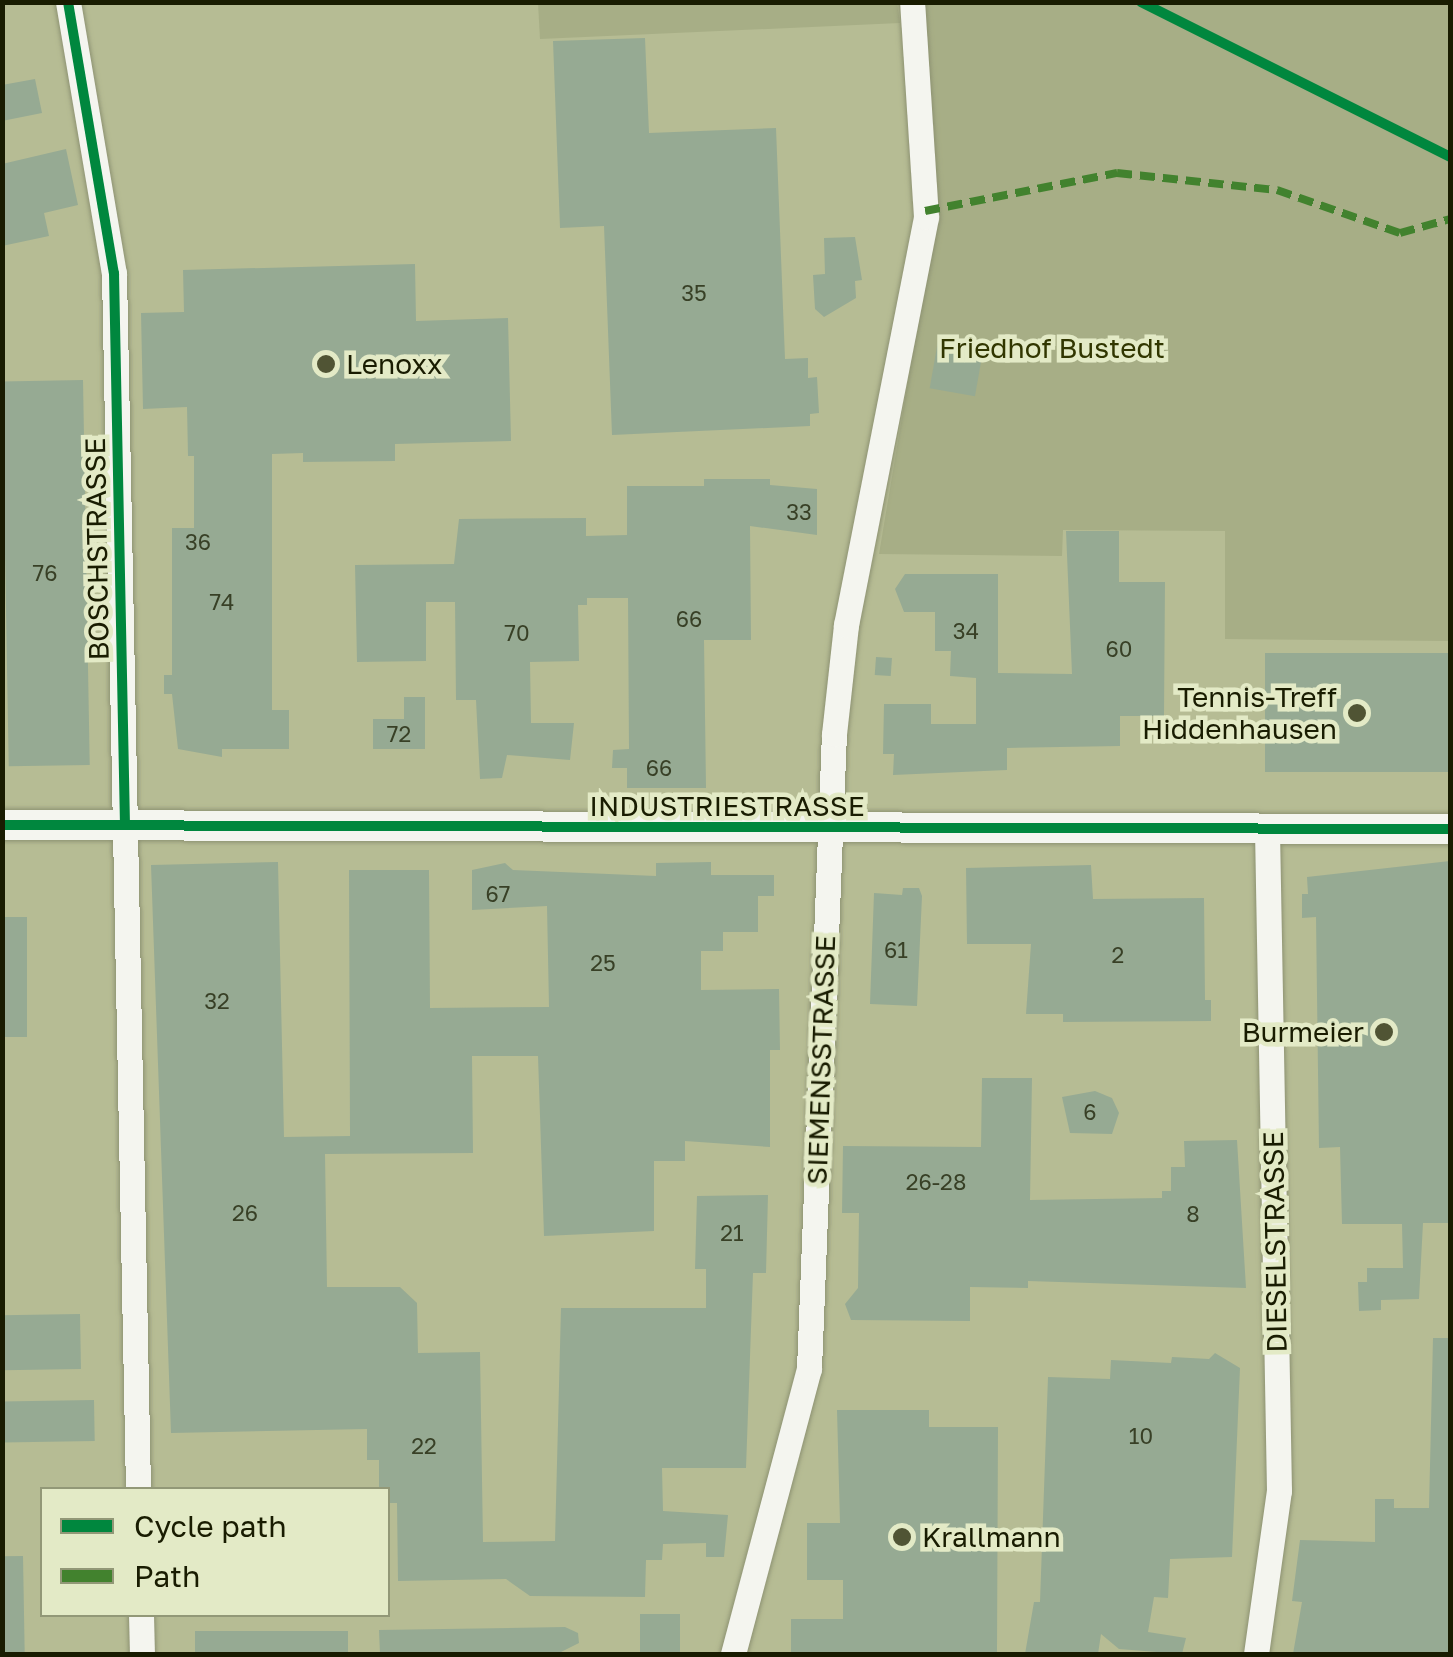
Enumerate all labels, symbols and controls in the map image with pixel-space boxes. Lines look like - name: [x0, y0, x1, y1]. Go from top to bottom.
- house number: 35: [681, 280, 707, 306]
- park label: Friedhof Bustedt: [939, 331, 1165, 365]
- place label: Lenoxx: [346, 347, 442, 381]
- marker: Lenoxx: [315, 353, 337, 375]
- street label: BOSCHSTRASSE: [78, 437, 116, 661]
- house number: 33: [786, 499, 812, 525]
- house number: 36: [185, 529, 211, 555]
- house number: 76: [33, 560, 57, 586]
- house number: 74: [209, 589, 235, 615]
- house number: 66: [676, 606, 702, 632]
- house number: 34: [953, 618, 979, 644]
- house number: 70: [504, 620, 530, 646]
- house number: 60: [1106, 636, 1132, 662]
- place label: Tennis-Treff Hiddenhausen: [1142, 680, 1337, 746]
- marker: Tennis-Treff Hiddenhausen: [1346, 702, 1368, 724]
- house number: 72: [387, 721, 411, 747]
- house number: 66: [646, 755, 672, 781]
- street label: INDUSTRIESTRASSE: [589, 789, 865, 823]
- house number: 67: [486, 881, 510, 907]
- street label: SIEMENSSTRASSE: [800, 935, 842, 1185]
- house number: 61: [884, 937, 908, 963]
- house number: 2: [1112, 942, 1124, 968]
- house number: 25: [590, 950, 616, 976]
- house number: 32: [204, 988, 230, 1014]
- place label: Burmeier: [1242, 1015, 1364, 1049]
- marker: Burmeier: [1373, 1021, 1395, 1043]
- house number: 6: [1083, 1099, 1097, 1125]
- street label: DIESELSTRASSE: [1256, 1131, 1294, 1353]
- house number: 26-28: [906, 1169, 966, 1195]
- house number: 26: [232, 1200, 258, 1226]
- house number: 8: [1186, 1201, 1200, 1227]
- house number: 21: [720, 1220, 744, 1246]
- house number: 10: [1129, 1423, 1153, 1449]
- house number: 22: [411, 1433, 437, 1459]
- legend: [40, 1487, 390, 1617]
- text: Cycle path: [134, 1508, 287, 1544]
- place label: Krallmann: [922, 1520, 1061, 1554]
- marker: Krallmann: [891, 1526, 913, 1548]
- text: Path: [134, 1558, 200, 1594]

